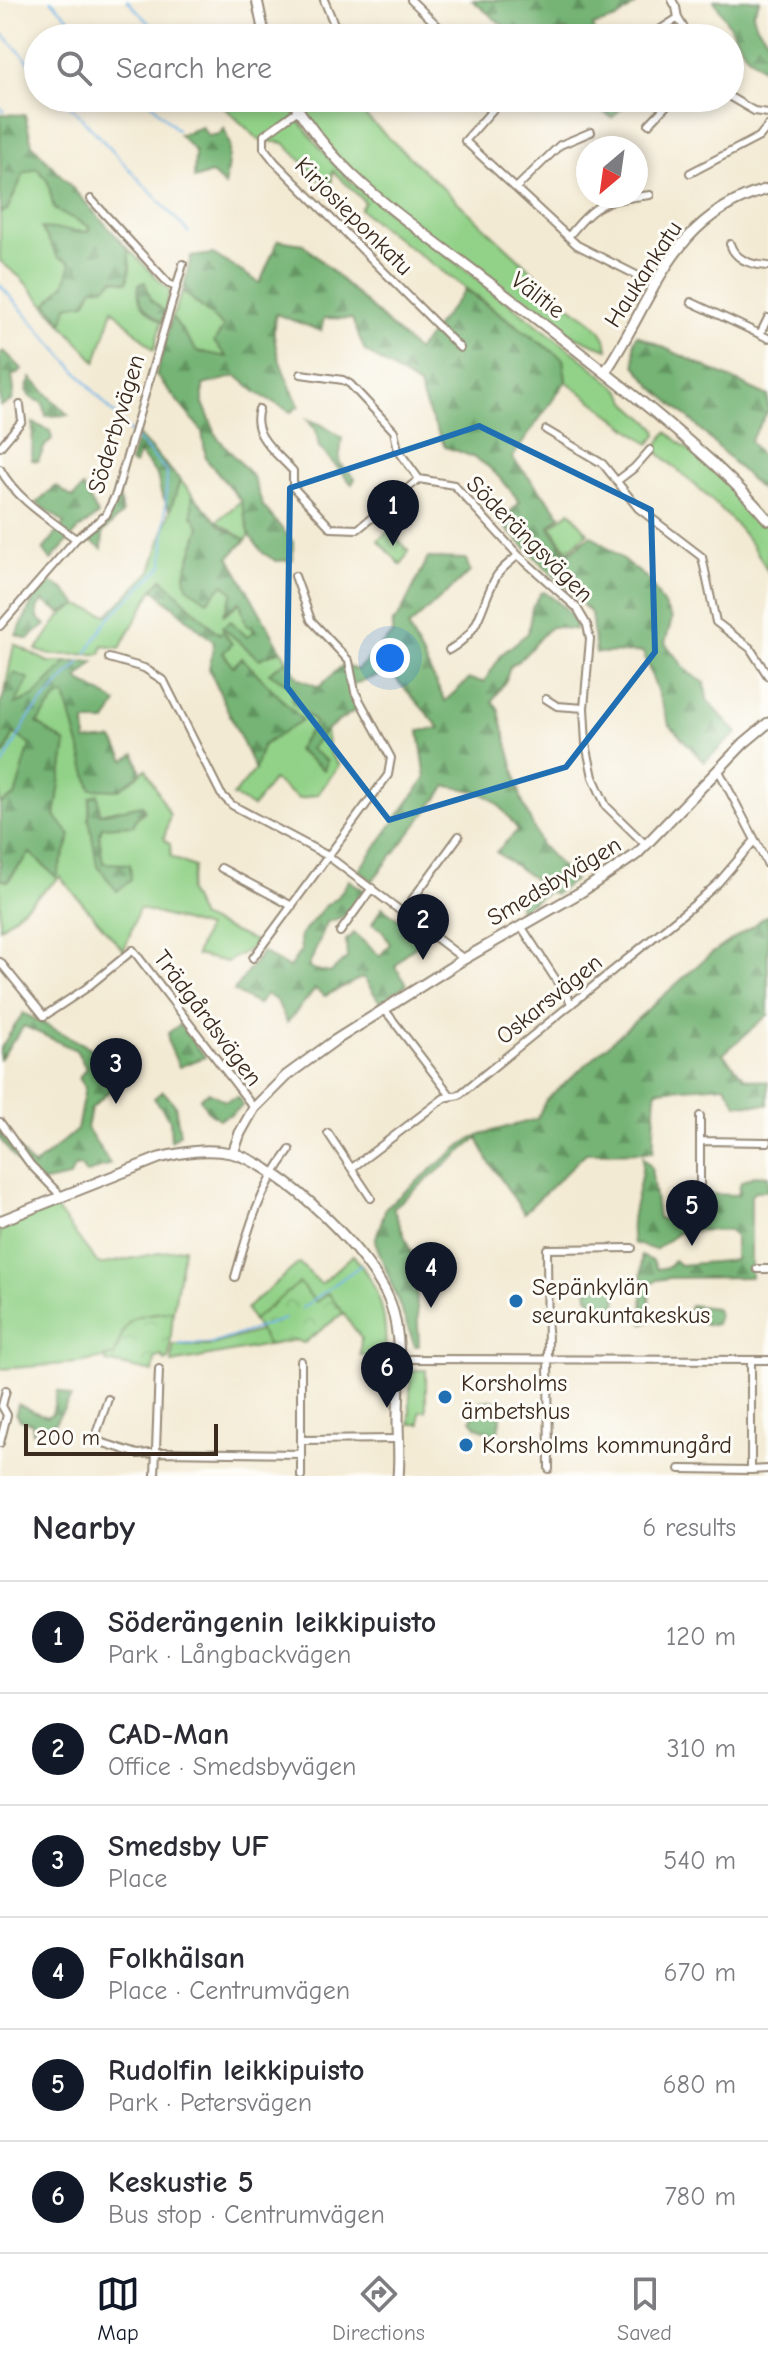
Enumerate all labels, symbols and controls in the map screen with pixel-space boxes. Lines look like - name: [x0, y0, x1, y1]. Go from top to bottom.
- search box: [24, 24, 744, 112]
- icon: search: [52, 46, 96, 90]
- text: Search here: [116, 51, 272, 86]
- north arrow: [576, 136, 648, 208]
- street label: Kirjosieponkatu: [289, 151, 419, 281]
- street label: Haukankatu: [598, 215, 688, 333]
- street label: Välitie: [506, 266, 570, 324]
- street label: Söderbyvägen: [82, 351, 150, 497]
- street label: Söderängsvägen: [461, 470, 599, 608]
- pin: 1: [367, 480, 419, 546]
- your location: [370, 638, 410, 678]
- street label: Smedsbyvägen: [482, 830, 626, 932]
- pin: 2: [397, 894, 449, 960]
- street label: Trädgårdsvägen: [148, 944, 268, 1092]
- street label: Oskarsvägen: [490, 948, 608, 1050]
- pin: 3: [90, 1038, 142, 1104]
- pin: 5: [666, 1180, 718, 1246]
- pin: 4: [405, 1242, 457, 1308]
- place label: Sepänkylän seurakuntakeskus: [532, 1273, 710, 1329]
- marker: Sepänkylän seurakuntakeskus: [507, 1292, 525, 1310]
- pin: 6: [361, 1342, 413, 1408]
- place label: Korsholms ämbetshus: [461, 1369, 570, 1425]
- marker: Korsholms ämbetshus: [436, 1388, 454, 1406]
- scale bar: [24, 1420, 218, 1456]
- text: 200 m: [36, 1425, 100, 1451]
- place label: Korsholms kommungård: [482, 1431, 732, 1459]
- marker: Korsholms kommungård: [457, 1436, 475, 1454]
- text: Nearby: [32, 1508, 135, 1548]
- text: 6 results: [642, 1513, 736, 1543]
- text: Söderängenin leikkipuisto: [108, 1605, 436, 1640]
- text: 1: [53, 1622, 63, 1652]
- text: 120 m: [666, 1622, 736, 1652]
- text: Park · Långbackvägen: [108, 1640, 351, 1670]
- text: CAD-Man: [108, 1717, 229, 1752]
- text: 2: [52, 1734, 64, 1764]
- text: 310 m: [667, 1734, 736, 1764]
- text: Office · Smedsbyvägen: [108, 1752, 356, 1782]
- text: Smedsby UF: [108, 1829, 269, 1864]
- text: 3: [52, 1846, 64, 1876]
- text: 540 m: [663, 1846, 736, 1876]
- text: Place: [108, 1864, 167, 1894]
- text: Folkhälsan: [108, 1941, 245, 1976]
- text: 4: [52, 1958, 64, 1988]
- text: 670 m: [664, 1958, 736, 1988]
- text: Place · Centrumvägen: [108, 1976, 350, 2006]
- text: Rudolfin leikkipuisto: [108, 2053, 365, 2088]
- text: 5: [51, 2070, 65, 2100]
- text: 680 m: [662, 2070, 736, 2100]
- text: Park · Petersvägen: [108, 2088, 312, 2118]
- text: Keskustie 5: [108, 2165, 254, 2200]
- text: 6: [51, 2182, 65, 2212]
- text: 780 m: [664, 2182, 736, 2212]
- text: Bus stop · Centrumvägen: [108, 2200, 385, 2230]
- tab: Map: [96, 2272, 140, 2346]
- tab: Directions: [332, 2272, 425, 2346]
- tab: Saved: [617, 2272, 672, 2346]

